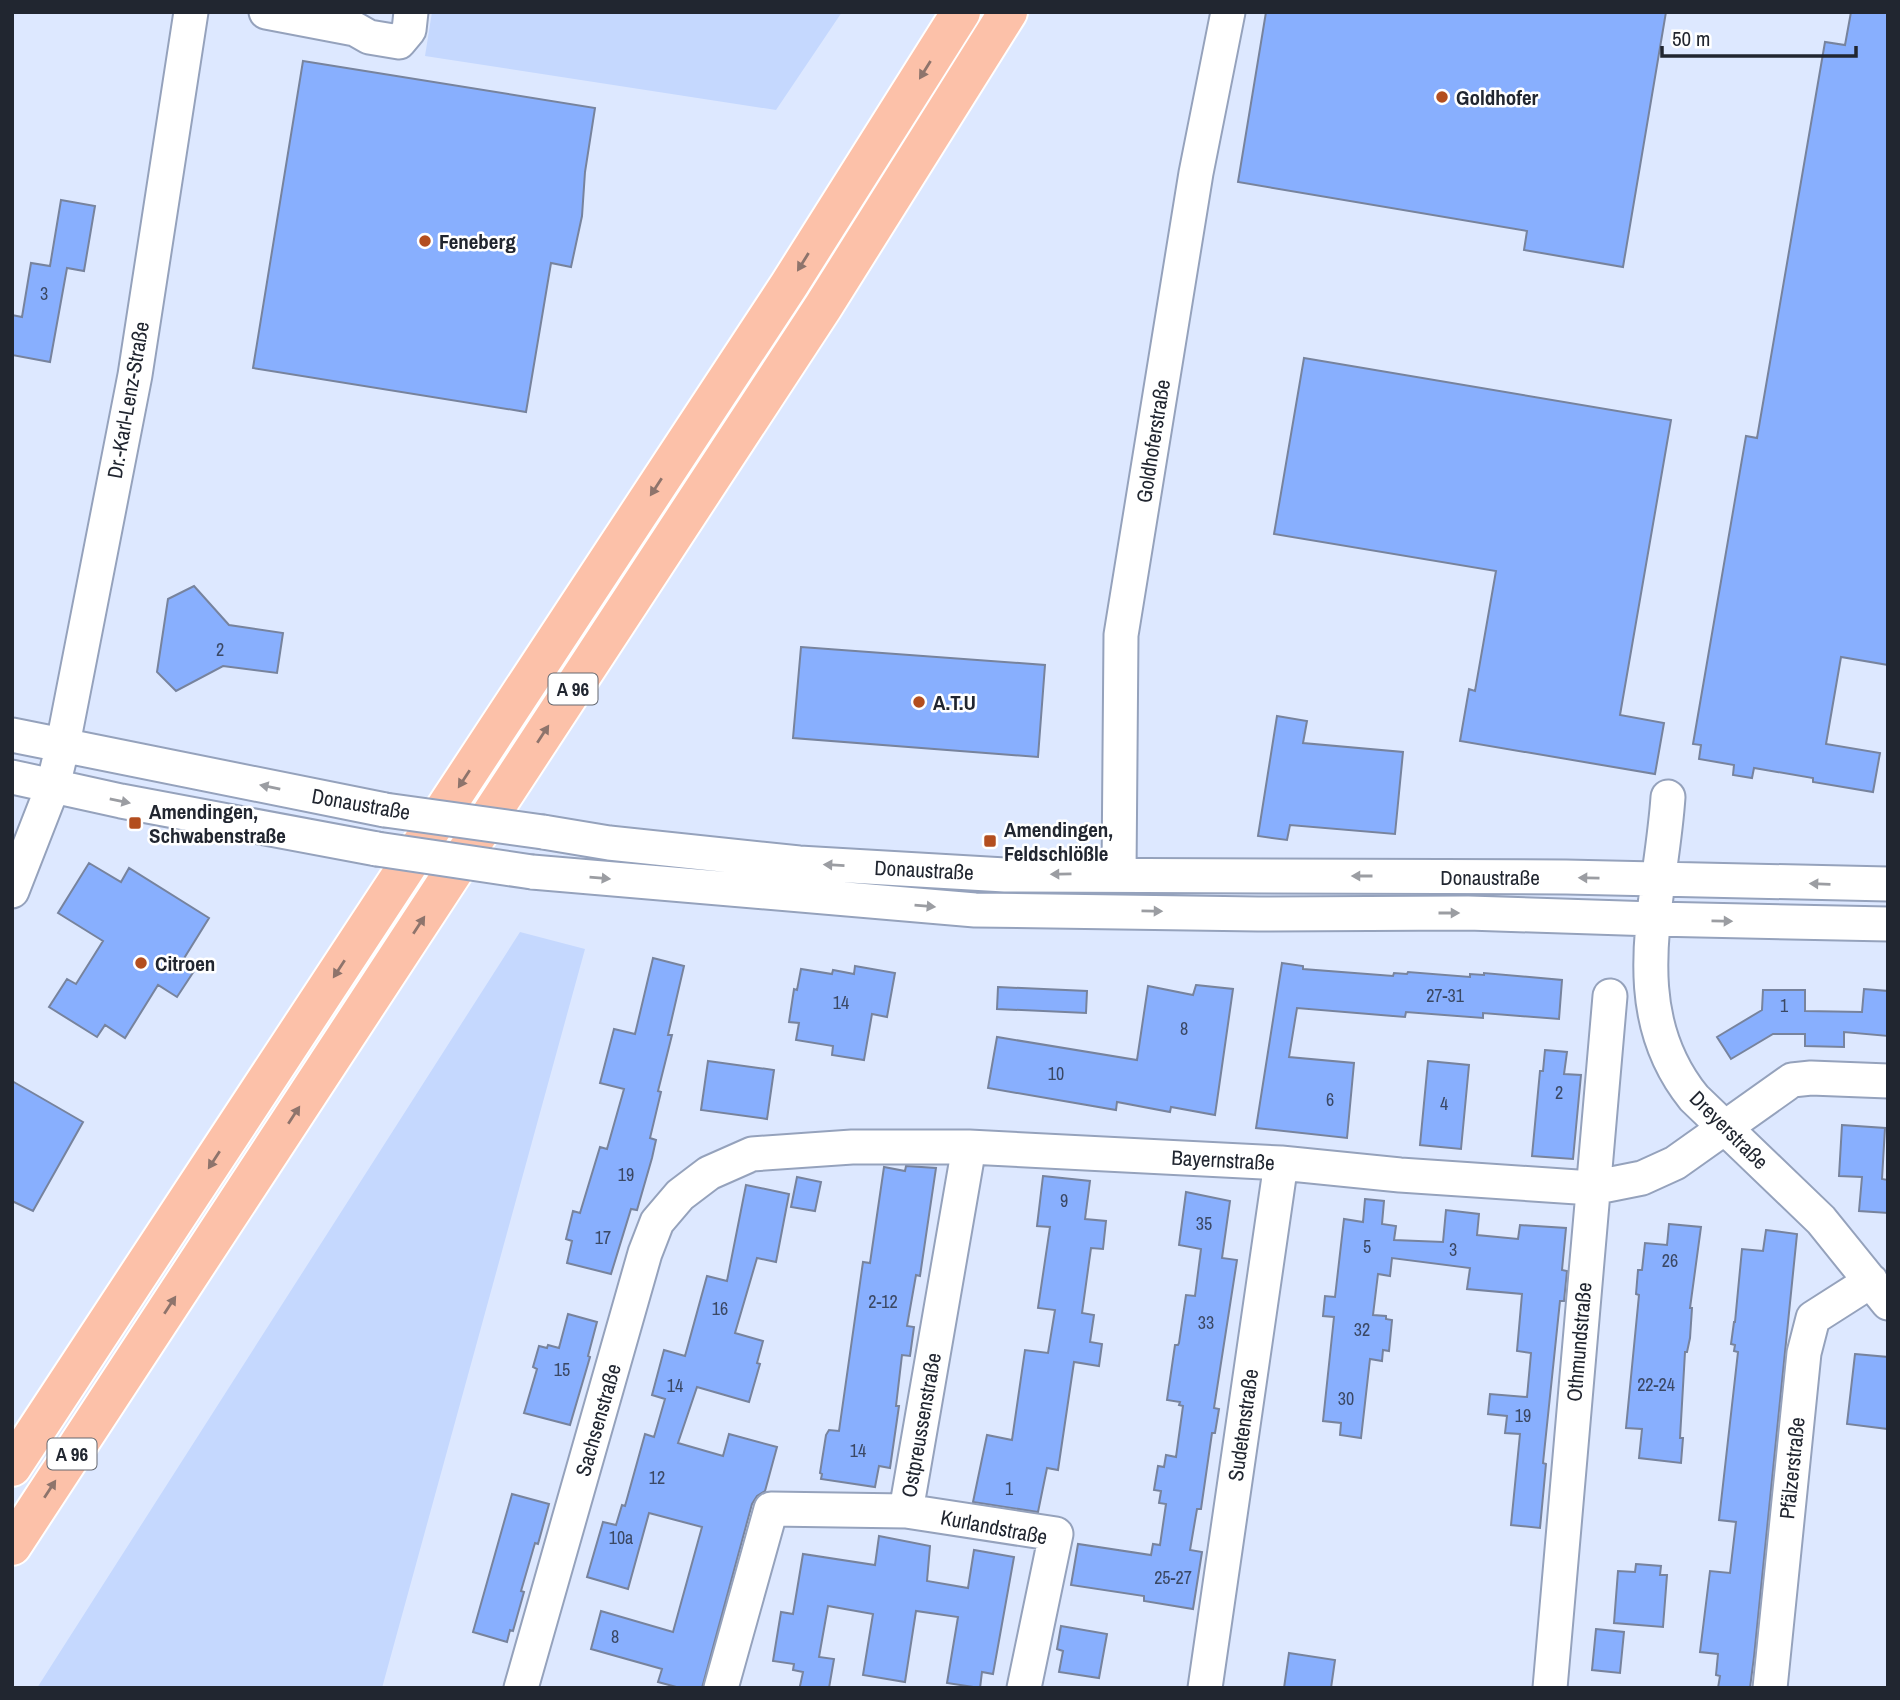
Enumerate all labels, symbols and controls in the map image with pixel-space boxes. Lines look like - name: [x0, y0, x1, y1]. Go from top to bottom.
- scale bar: [1662, 14, 1856, 58]
- text: 50 m: [1672, 24, 1710, 53]
- one-way arrow: [918, 60, 931, 80]
- place label: Goldhofer: [1456, 83, 1539, 112]
- marker: Goldhofer: [1434, 89, 1450, 105]
- place label: Feneberg: [439, 227, 516, 256]
- marker: Feneberg: [417, 233, 433, 249]
- one-way arrow: [797, 253, 810, 272]
- house number: 3: [40, 281, 48, 306]
- street label: Dr.-Karl-Lenz-Straße: [100, 319, 156, 481]
- street label: Goldhoferstraße: [1129, 377, 1177, 505]
- one-way arrow: [649, 477, 662, 497]
- house number: 2: [216, 637, 224, 662]
- road number: A 96: [548, 674, 598, 704]
- place label: A.T.U: [933, 688, 976, 717]
- marker: A.T.U: [911, 694, 927, 710]
- one-way arrow: [537, 724, 550, 744]
- one-way arrow: [457, 770, 470, 789]
- street label: Donaustraße: [309, 781, 413, 827]
- one-way arrow: [259, 782, 281, 793]
- one-way arrow: [109, 795, 131, 806]
- place label: Amendingen, Schwabenstraße: [149, 797, 286, 850]
- marker: Amendingen, Schwabenstraße: [127, 815, 143, 831]
- place label: Amendingen, Feldschlößle: [1004, 815, 1113, 868]
- marker: Amendingen, Feldschlößle: [982, 833, 998, 849]
- street label: Donaustraße: [874, 853, 974, 887]
- one-way arrow: [822, 859, 844, 870]
- street label: Donaustraße: [1440, 863, 1540, 892]
- one-way arrow: [1050, 868, 1072, 880]
- one-way arrow: [1351, 870, 1373, 882]
- one-way arrow: [1578, 872, 1600, 883]
- one-way arrow: [590, 873, 612, 884]
- one-way arrow: [1808, 878, 1830, 889]
- one-way arrow: [914, 901, 936, 912]
- one-way arrow: [1141, 905, 1163, 917]
- one-way arrow: [1438, 907, 1460, 918]
- one-way arrow: [412, 915, 425, 934]
- one-way arrow: [1711, 916, 1733, 927]
- place label: Citroen: [155, 949, 215, 978]
- marker: Citroen: [133, 955, 149, 971]
- one-way arrow: [332, 960, 345, 979]
- house number: 27-31: [1426, 983, 1465, 1008]
- house number: 14: [833, 990, 849, 1015]
- house number: 1: [1780, 993, 1789, 1018]
- house number: 8: [1180, 1016, 1188, 1041]
- house number: 10: [1048, 1061, 1064, 1086]
- house number: 2: [1555, 1080, 1563, 1105]
- street label: Dreyerstraße: [1683, 1084, 1775, 1176]
- house number: 6: [1326, 1087, 1334, 1112]
- house number: 4: [1440, 1091, 1448, 1116]
- one-way arrow: [287, 1106, 301, 1124]
- street label: Bayernstraße: [1171, 1143, 1275, 1177]
- one-way arrow: [208, 1150, 221, 1169]
- house number: 19: [618, 1162, 634, 1187]
- house number: 9: [1060, 1188, 1068, 1213]
- house number: 35: [1196, 1211, 1212, 1236]
- house number: 17: [595, 1225, 611, 1250]
- house number: 5: [1363, 1234, 1371, 1259]
- house number: 3: [1449, 1237, 1457, 1262]
- house number: 26: [1662, 1248, 1678, 1273]
- street label: Othmundstraße: [1559, 1281, 1599, 1403]
- house number: 2-12: [868, 1289, 898, 1314]
- one-way arrow: [163, 1296, 176, 1315]
- house number: 16: [712, 1296, 728, 1321]
- house number: 33: [1198, 1310, 1214, 1335]
- house number: 32: [1354, 1317, 1370, 1342]
- street label: Ostpreussenstraße: [894, 1350, 948, 1500]
- house number: 15: [554, 1357, 570, 1382]
- street label: Sachsenstraße: [568, 1360, 628, 1480]
- street label: Sudetenstraße: [1221, 1367, 1265, 1483]
- house number: 22-24: [1637, 1372, 1675, 1397]
- house number: 14: [667, 1373, 683, 1398]
- house number: 30: [1338, 1386, 1354, 1411]
- house number: 19: [1515, 1403, 1531, 1428]
- street label: Pfälzerstraße: [1772, 1416, 1812, 1520]
- road number: A 96: [48, 1438, 96, 1470]
- house number: 14: [850, 1438, 866, 1463]
- house number: 12: [649, 1465, 665, 1490]
- house number: 1: [1005, 1476, 1014, 1501]
- one-way arrow: [43, 1479, 56, 1498]
- street label: Kurlandstraße: [938, 1502, 1050, 1552]
- house number: 10a: [609, 1525, 633, 1550]
- house number: 25-27: [1154, 1565, 1192, 1590]
- house number: 8: [611, 1624, 619, 1649]

